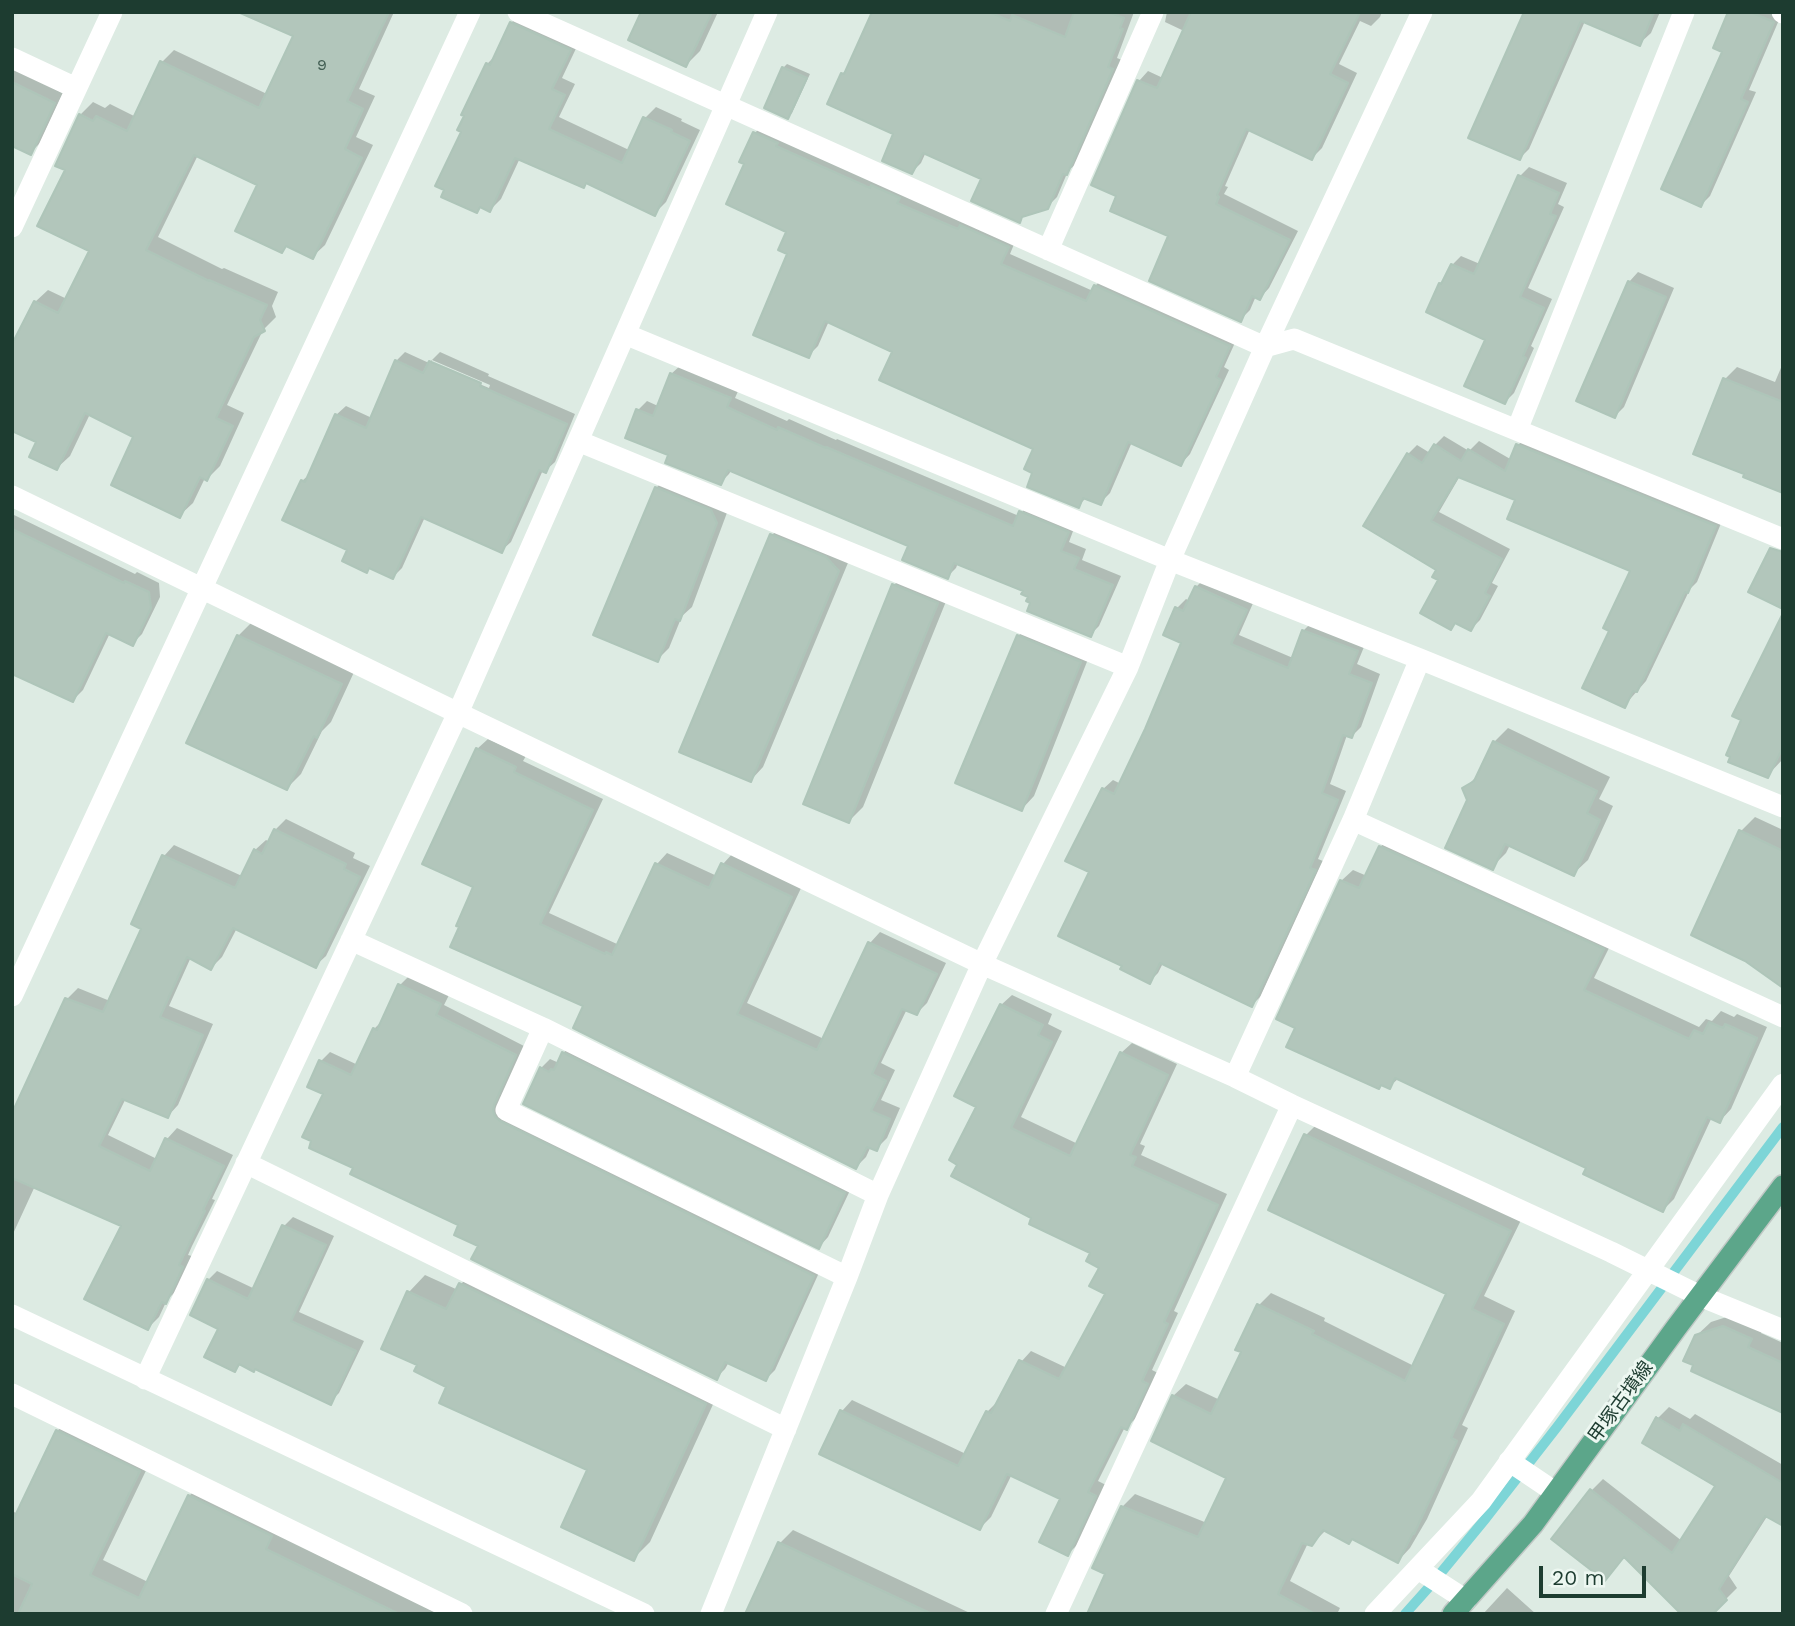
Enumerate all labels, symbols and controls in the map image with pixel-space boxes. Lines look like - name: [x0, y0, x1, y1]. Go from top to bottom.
- house number: 9: [317, 55, 327, 75]
- street label: 甲塚古墳線: [1584, 1357, 1658, 1447]
- scale bar: [1543, 1552, 1650, 1596]
- text: 20 m: [1552, 1565, 1604, 1590]

